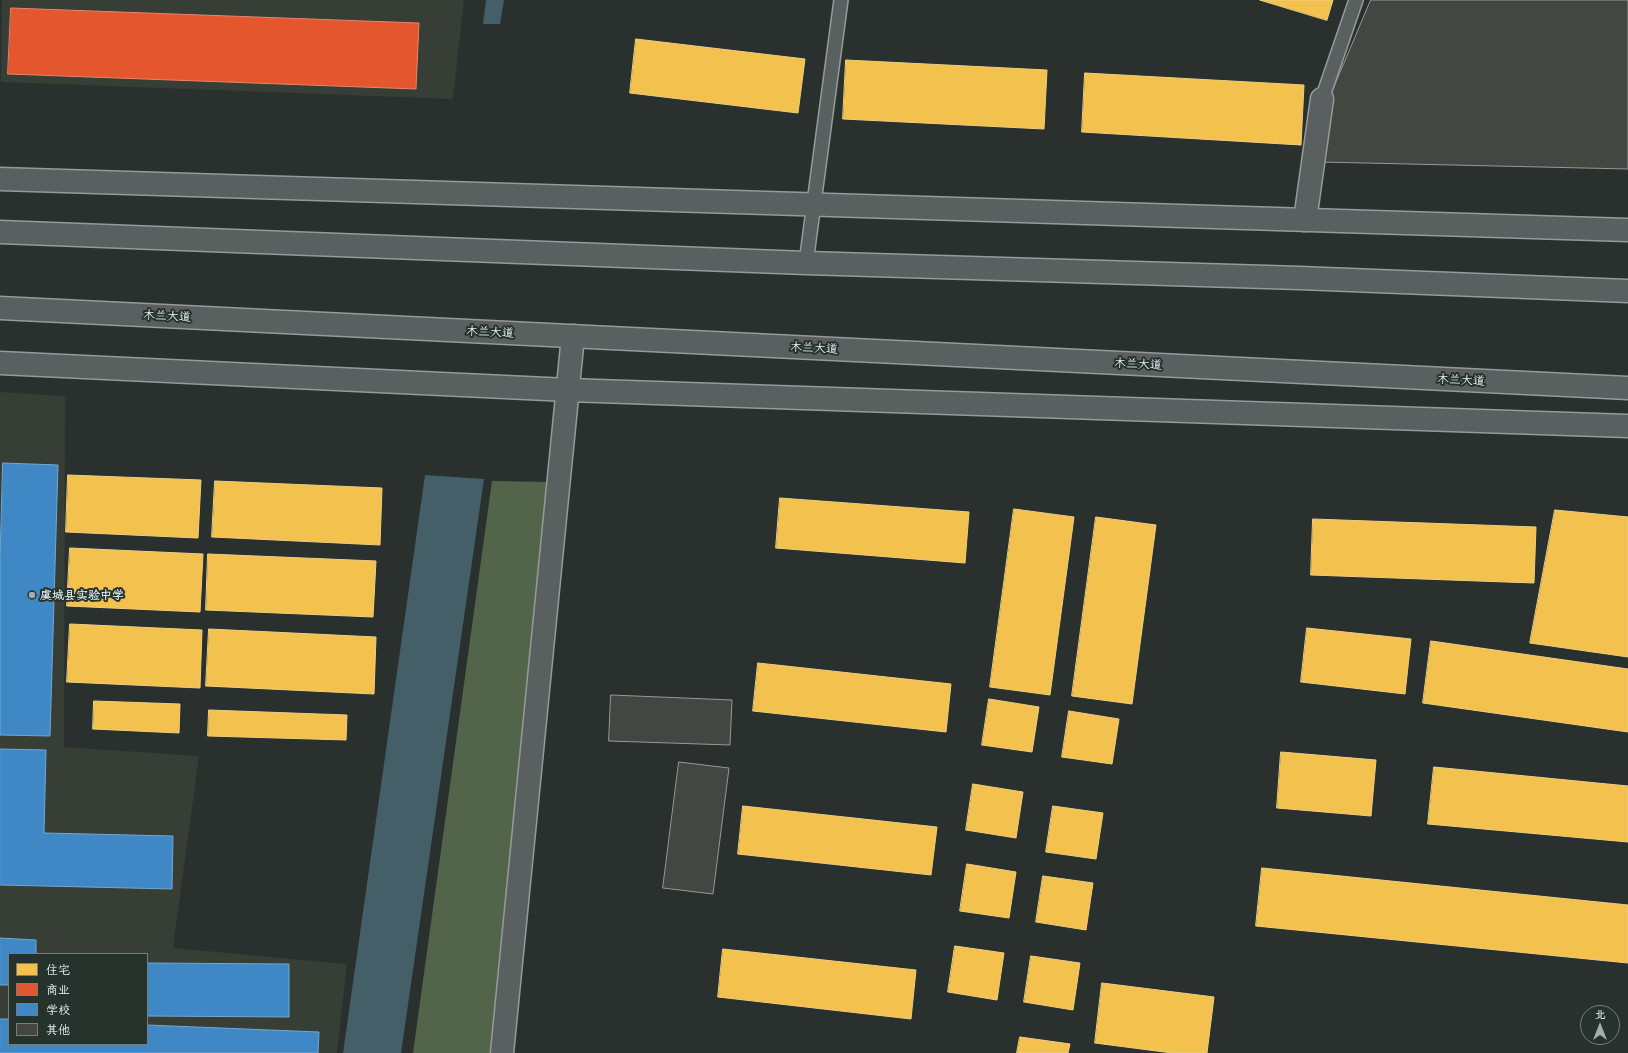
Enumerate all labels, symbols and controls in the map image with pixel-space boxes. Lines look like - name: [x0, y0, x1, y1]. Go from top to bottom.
- street label: 木兰大道: [143, 308, 191, 324]
- street label: 木兰大道: [466, 324, 514, 340]
- street label: 木兰大道: [790, 340, 838, 356]
- street label: 木兰大道: [1114, 356, 1162, 372]
- street label: 木兰大道: [1437, 372, 1485, 388]
- place label: 虞城县实验中学: [40, 588, 124, 602]
- marker: 虞城县实验中学: [27, 590, 37, 600]
- legend: [8, 953, 148, 1045]
- text: 住宅: [46, 961, 70, 977]
- text: 商业: [46, 981, 70, 997]
- text: 学校: [46, 1001, 70, 1017]
- north arrow: [1580, 1005, 1620, 1045]
- text: 北: [1595, 1006, 1606, 1021]
- text: 其他: [46, 1021, 70, 1037]

